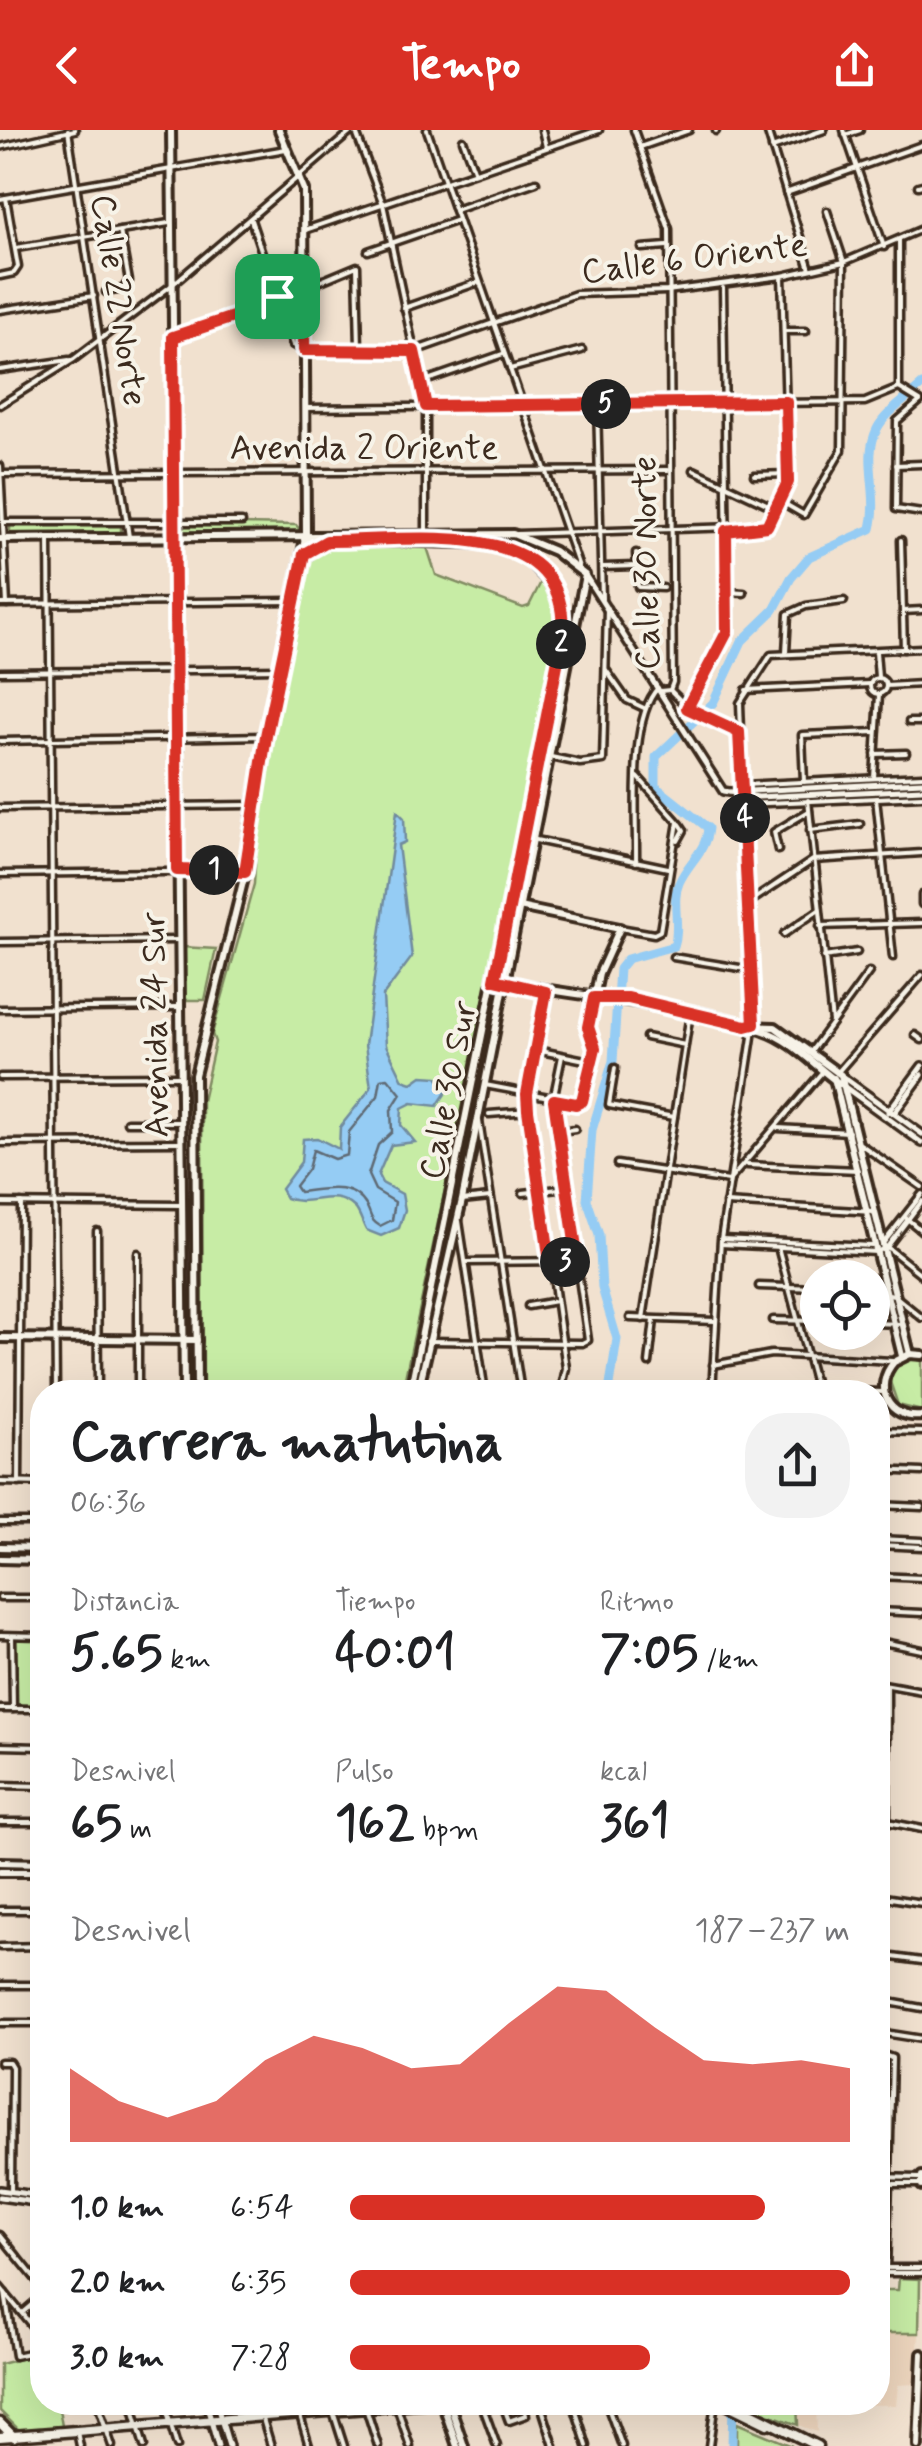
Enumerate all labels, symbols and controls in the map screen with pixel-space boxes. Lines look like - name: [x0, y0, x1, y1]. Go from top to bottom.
- text: Tempo: [401, 36, 521, 95]
- icon: back: [40, 38, 95, 93]
- icon: share: [827, 38, 882, 93]
- street label: Calle 22 Norte: [79, 191, 157, 409]
- street label: Calle 6 Oriente: [579, 222, 810, 296]
- pin: [235, 254, 320, 339]
- icon: arrive: [250, 269, 305, 324]
- pin: 5: [581, 379, 631, 429]
- text: 5: [598, 385, 614, 422]
- street label: Avenida 2 Oriente: [230, 426, 498, 472]
- street label: Calle 30 Norte: [622, 456, 672, 670]
- pin: 2: [536, 619, 586, 669]
- text: 2: [554, 625, 568, 662]
- pin: 4: [720, 793, 770, 843]
- text: 4: [737, 799, 753, 836]
- pin: 1: [189, 845, 239, 895]
- text: 1: [208, 851, 220, 888]
- street label: Avenida 24 Sur: [131, 911, 181, 1138]
- street label: Calle 30 Sur: [409, 997, 489, 1183]
- pin: 3: [540, 1237, 590, 1287]
- text: 3: [559, 1243, 571, 1280]
- map controls: [800, 1260, 890, 1350]
- button: locate: [800, 1260, 890, 1350]
- text: Carrera matutina: [70, 1408, 503, 1480]
- button: share: [745, 1413, 850, 1518]
- text: 06:36: [70, 1482, 146, 1524]
- text: Distancia: [70, 1584, 179, 1621]
- text: Tiempo: [335, 1584, 416, 1621]
- text: Ritmo: [600, 1584, 674, 1621]
- text: 5.65: [70, 1621, 163, 1687]
- text: 40:01: [335, 1621, 456, 1687]
- text: 7:05: [600, 1621, 698, 1687]
- text: km: [163, 1642, 211, 1679]
- text: /km: [698, 1642, 759, 1679]
- text: Desnivel: [70, 1754, 176, 1791]
- text: Pulso: [335, 1754, 394, 1791]
- text: kcal: [600, 1754, 647, 1791]
- text: 65: [70, 1791, 122, 1857]
- text: 162: [335, 1791, 415, 1857]
- text: 361: [600, 1791, 670, 1857]
- text: m: [122, 1812, 152, 1849]
- text: bpm: [415, 1812, 479, 1849]
- text: Desnivel: [70, 1910, 191, 1952]
- text: 187–237 m: [694, 1910, 850, 1952]
- text: 1.0 km: [70, 2187, 164, 2229]
- text: 6:54: [230, 2187, 294, 2229]
- text: 2.0 km: [70, 2262, 166, 2304]
- text: 6:35: [230, 2262, 286, 2304]
- text: 3.0 km: [70, 2337, 164, 2379]
- text: 7:28: [230, 2337, 291, 2379]

